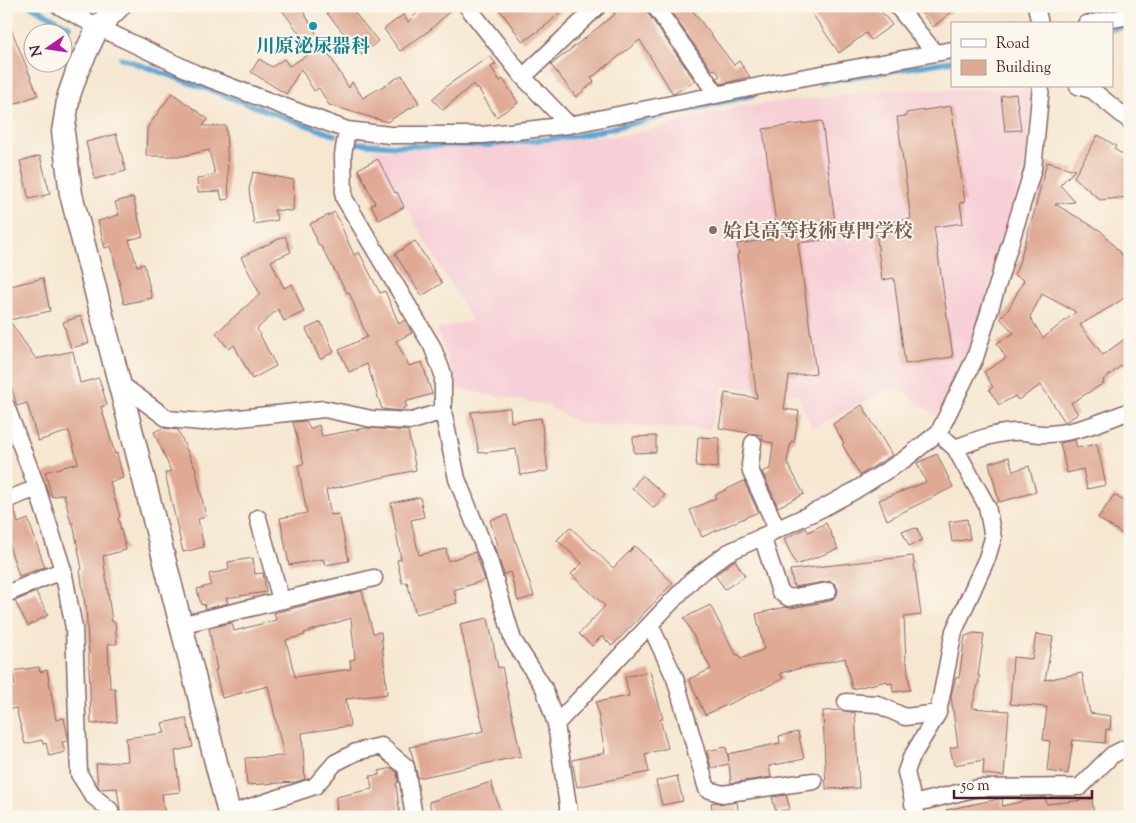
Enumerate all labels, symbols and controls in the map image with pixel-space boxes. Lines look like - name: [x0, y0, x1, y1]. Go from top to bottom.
- marker: 川原泌尿器科: [307, 20, 319, 32]
- north arrow: [22, 22, 72, 72]
- legend: [951, 22, 1114, 88]
- place label: 川原泌尿器科: [256, 34, 370, 61]
- text: Road: [996, 34, 1030, 55]
- text: N: [26, 43, 48, 58]
- text: Building: [996, 58, 1051, 79]
- place label: 姶良高等技術専門学校: [723, 219, 913, 246]
- marker: 姶良高等技術専門学校: [707, 224, 719, 236]
- scale bar: [954, 768, 1091, 800]
- text: 50 m: [960, 776, 990, 797]

